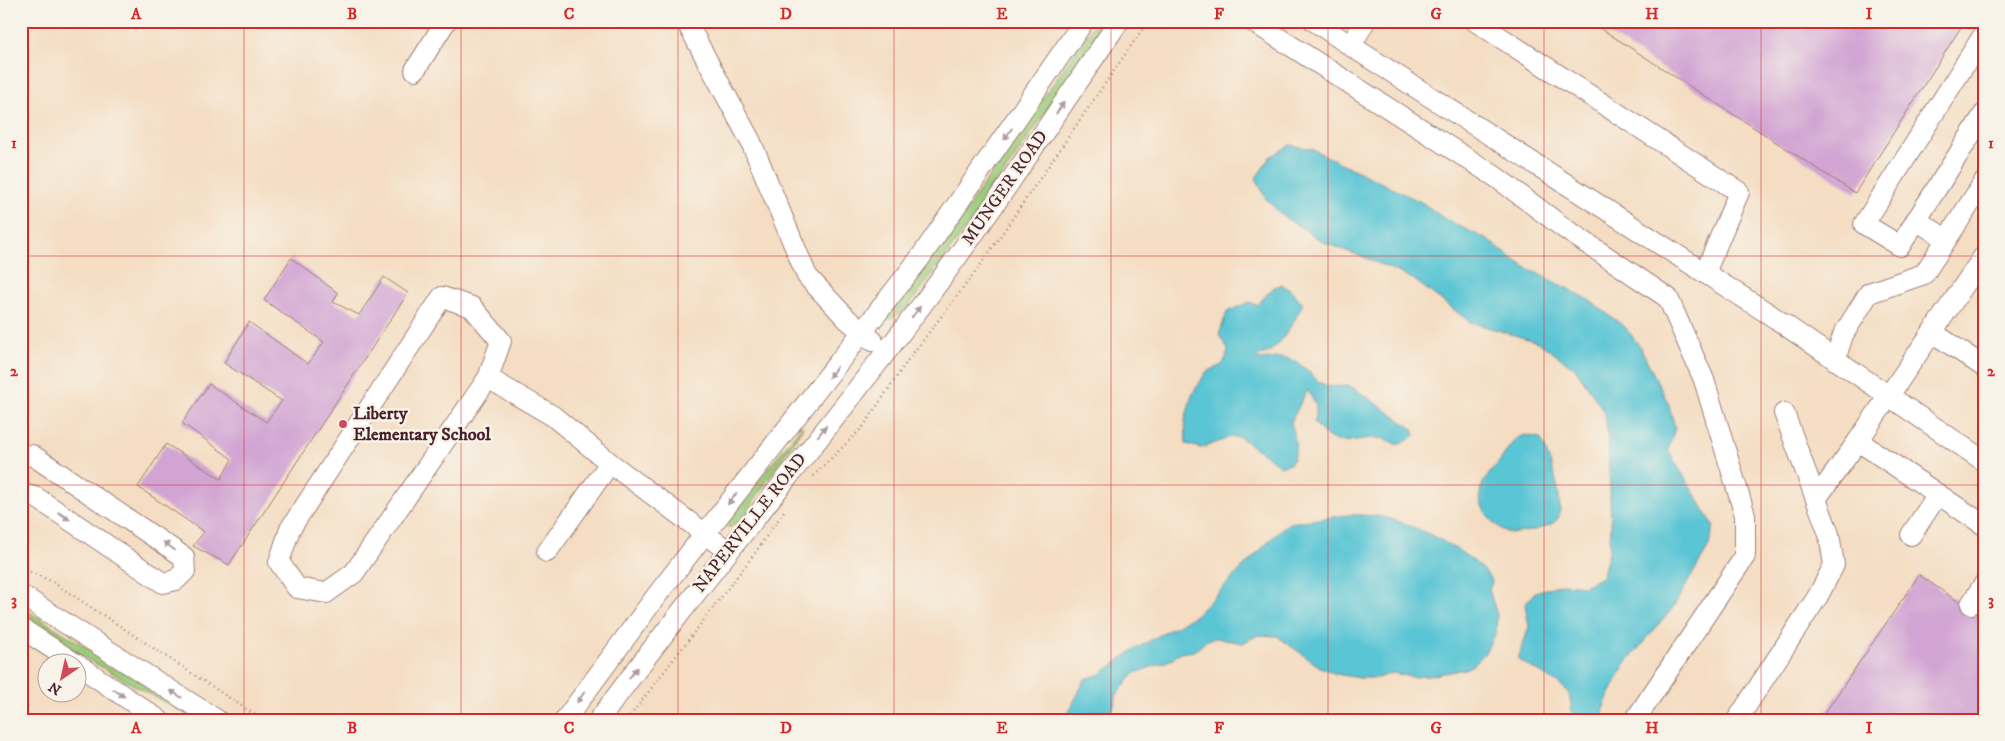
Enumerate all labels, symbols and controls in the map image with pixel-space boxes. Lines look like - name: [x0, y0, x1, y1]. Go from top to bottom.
- text: A: [130, 4, 142, 24]
- text: B: [347, 4, 357, 24]
- text: C: [564, 4, 574, 24]
- text: D: [780, 4, 792, 24]
- text: E: [996, 4, 1008, 24]
- text: F: [1214, 4, 1224, 24]
- text: G: [1430, 4, 1442, 24]
- text: H: [1645, 4, 1659, 24]
- text: I: [1866, 4, 1873, 24]
- one-way arrow: [1055, 102, 1065, 115]
- street label: MUNGER ROAD: [957, 126, 1053, 250]
- one-way arrow: [1003, 127, 1013, 141]
- text: 1: [11, 133, 17, 153]
- text: 1: [1988, 133, 1994, 153]
- one-way arrow: [910, 306, 921, 319]
- text: 2: [10, 361, 19, 381]
- text: 2: [1987, 361, 1996, 381]
- one-way arrow: [828, 365, 838, 379]
- place label: Liberty Elementary School: [353, 403, 491, 446]
- marker: Liberty Elementary School: [337, 418, 349, 430]
- one-way arrow: [817, 425, 828, 438]
- street label: NAPERVILLE ROAD: [689, 449, 811, 597]
- one-way arrow: [727, 492, 738, 505]
- one-way arrow: [57, 511, 70, 521]
- one-way arrow: [163, 540, 176, 551]
- text: 3: [11, 590, 17, 610]
- text: 3: [1988, 590, 1994, 610]
- north arrow: [38, 654, 88, 704]
- one-way arrow: [628, 667, 639, 680]
- text: N: [45, 677, 65, 699]
- one-way arrow: [112, 688, 125, 697]
- one-way arrow: [169, 689, 183, 698]
- one-way arrow: [576, 690, 586, 704]
- text: A: [130, 718, 142, 738]
- text: B: [347, 718, 357, 738]
- text: C: [564, 718, 574, 738]
- text: D: [780, 718, 792, 738]
- text: E: [996, 718, 1008, 738]
- text: F: [1214, 718, 1224, 738]
- text: G: [1430, 718, 1442, 738]
- text: H: [1645, 718, 1659, 738]
- text: I: [1866, 718, 1873, 738]

